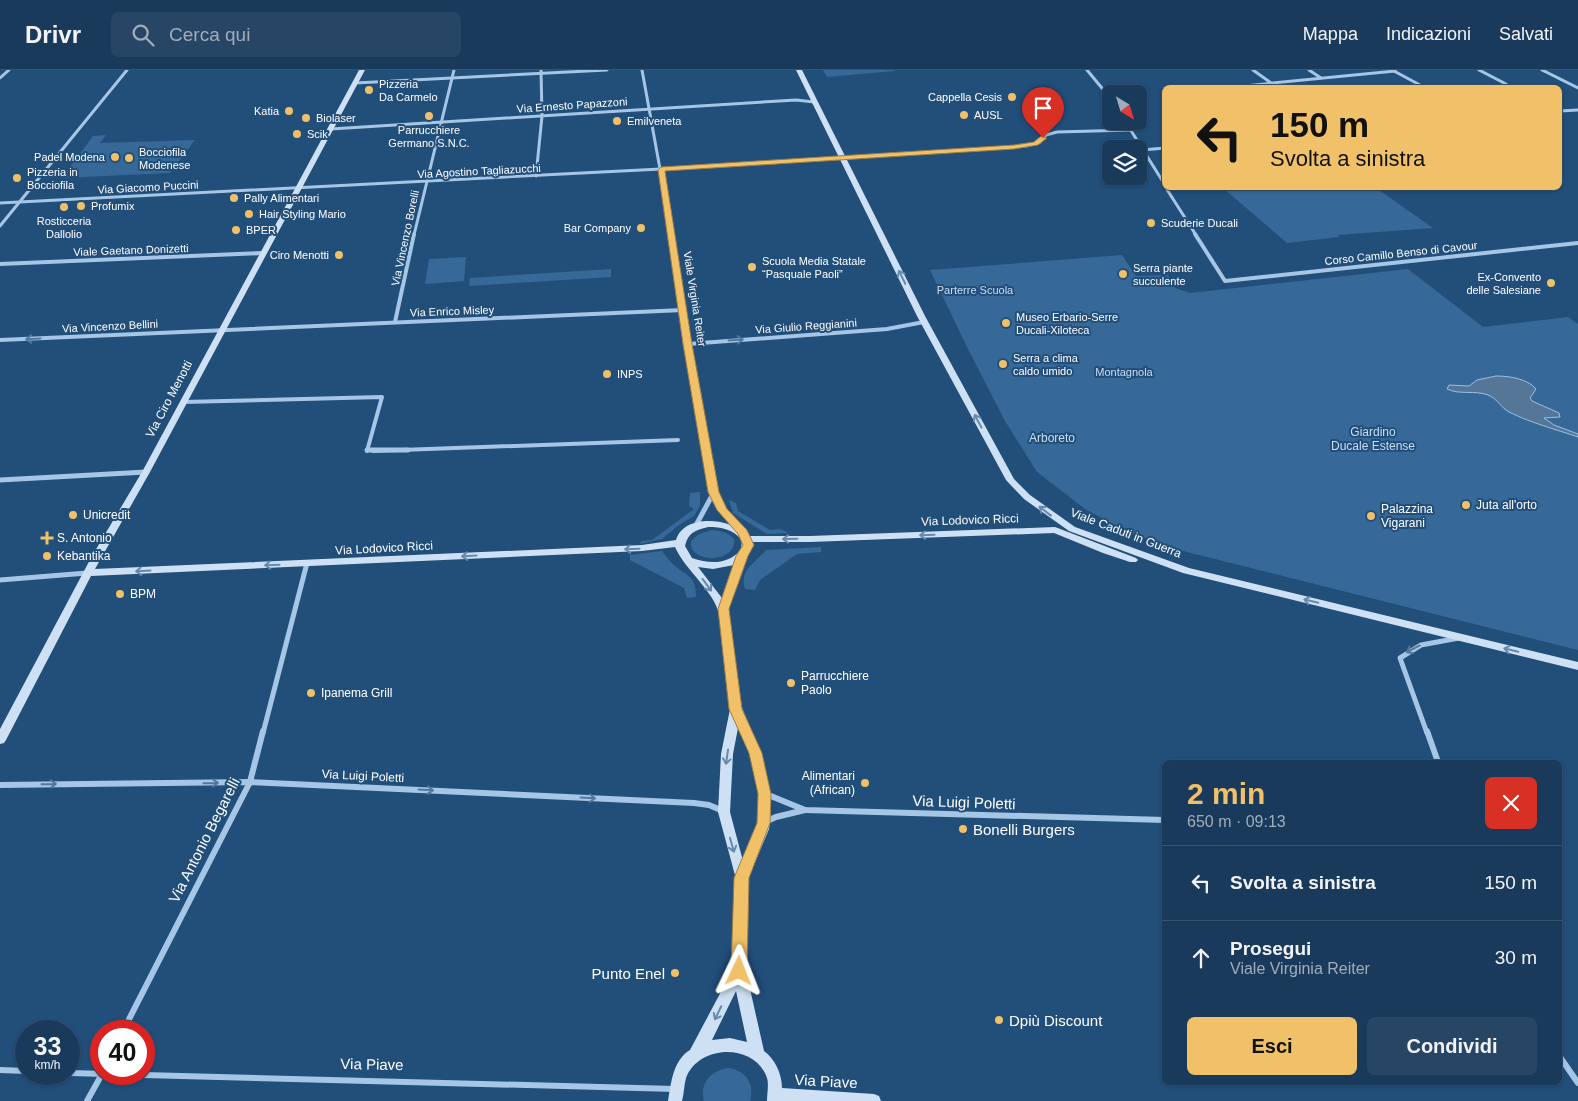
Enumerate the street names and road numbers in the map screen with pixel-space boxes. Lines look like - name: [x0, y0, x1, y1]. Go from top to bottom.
- street label: Via Ernesto Papazzoni: [516, 95, 628, 115]
- street label: Via Agostino Tagliazucchi: [417, 162, 541, 180]
- street label: Via Giacomo Puccini: [97, 178, 199, 196]
- street label: Via Vincenzo Borelli: [389, 189, 421, 287]
- street label: Corso Camillo Benso di Cavour: [1324, 239, 1478, 267]
- street label: Viale Gaetano Donizetti: [73, 242, 189, 258]
- street label: Viale Virginia Reiter: [682, 251, 709, 348]
- street label: Via Enrico Misley: [410, 304, 495, 318]
- street label: Via Giulio Reggianini: [755, 316, 857, 336]
- street label: Via Vincenzo Bellini: [62, 317, 158, 335]
- street label: Via Ciro Menotti: [143, 358, 195, 440]
- street label: Viale Caduti in Guerra: [1068, 505, 1184, 561]
- street label: Via Lodovico Ricci: [921, 511, 1019, 529]
- street label: Via Lodovico Ricci: [335, 538, 433, 558]
- street label: Via Luigi Poletti: [321, 767, 405, 785]
- street label: Via Antonio Begarelli: [165, 775, 243, 905]
- street label: Via Luigi Poletti: [912, 792, 1016, 812]
- street label: Via Piave: [340, 1055, 404, 1073]
- street label: Via Piave: [794, 1071, 858, 1091]

